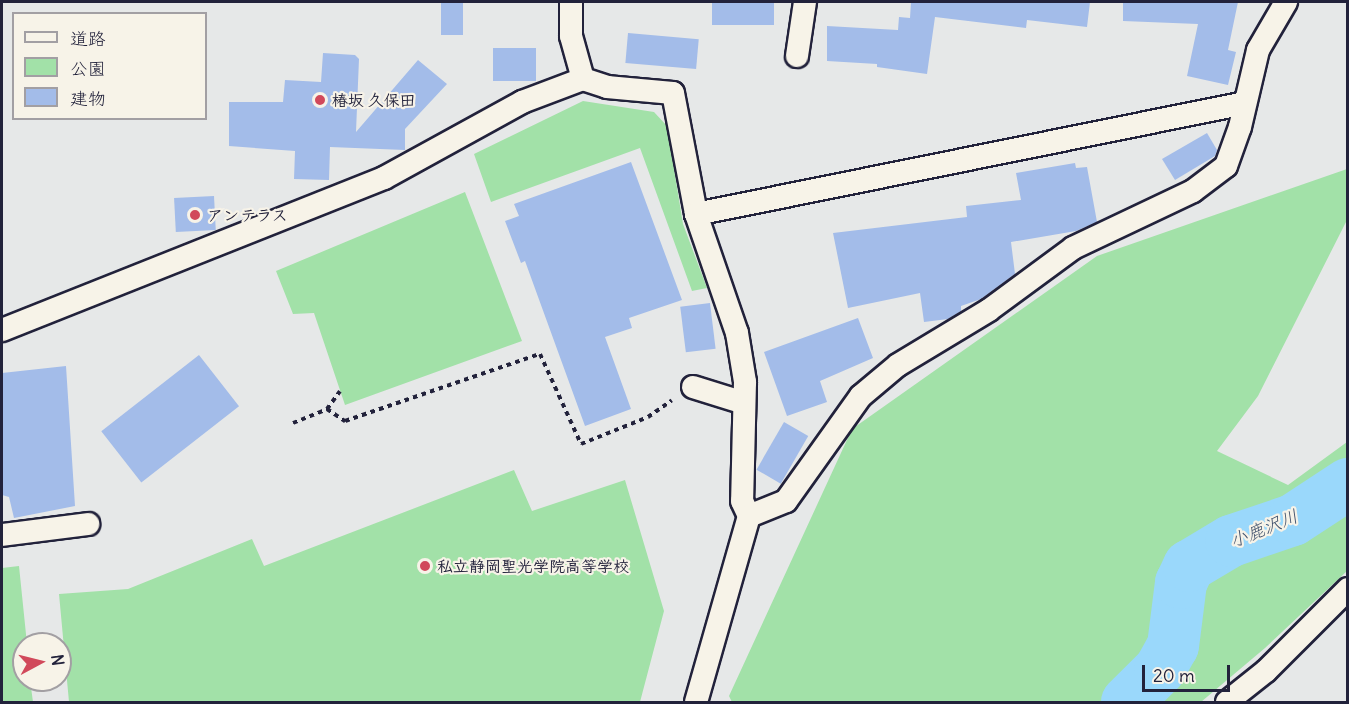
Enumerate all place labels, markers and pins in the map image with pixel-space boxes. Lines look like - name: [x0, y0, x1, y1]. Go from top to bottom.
- place label: 椿坂 久保田: [332, 90, 416, 110]
- marker: 椿坂 久保田: [313, 93, 327, 107]
- place label: アンテラス: [207, 205, 287, 225]
- marker: アンテラス: [188, 208, 202, 222]
- place label: 私立静岡聖光学院高等学校: [437, 556, 629, 576]
- marker: 私立静岡聖光学院高等学校: [418, 559, 432, 573]

